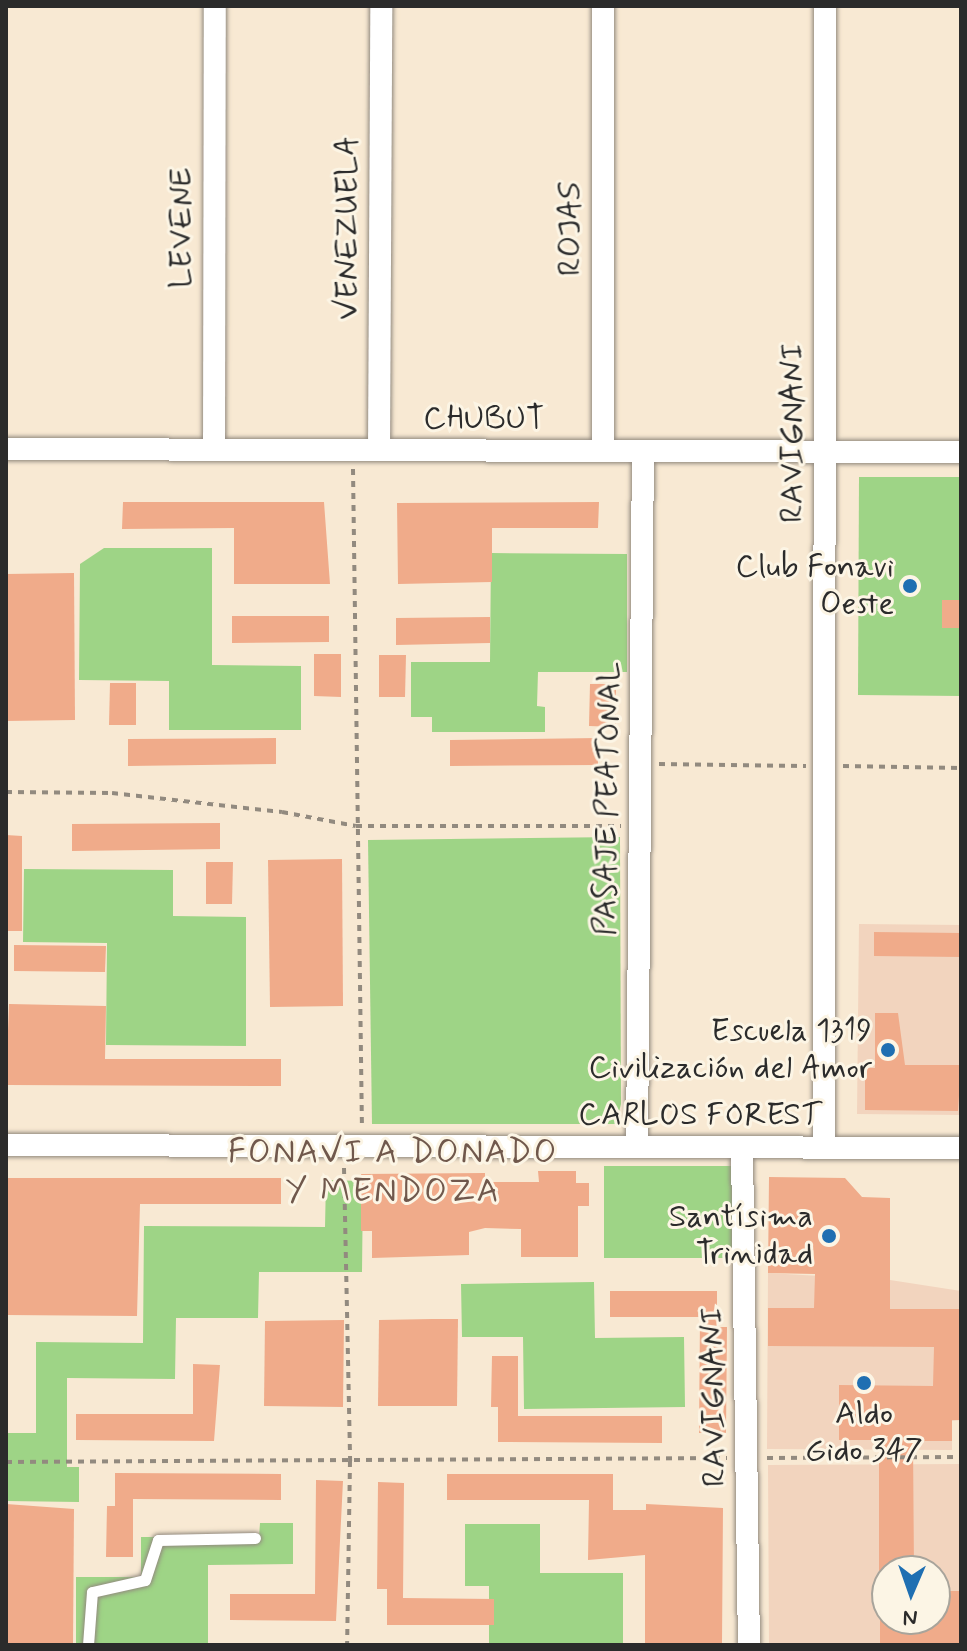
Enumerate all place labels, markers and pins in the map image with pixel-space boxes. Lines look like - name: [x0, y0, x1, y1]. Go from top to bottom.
- place label: Club Fonavi Oeste: [738, 549, 894, 624]
- marker: Club Fonavi Oeste: [901, 577, 919, 595]
- place label: Escuela 1319 Civilización del Amor: [588, 1013, 872, 1088]
- marker: Escuela 1319 Civilización del Amor: [879, 1041, 897, 1059]
- place label: Santísima Trinidad: [669, 1199, 813, 1274]
- marker: Santísima Trinidad: [820, 1227, 838, 1245]
- marker: Aldo Gido 347: [855, 1374, 873, 1392]
- place label: Aldo Gido 347: [805, 1396, 923, 1471]

